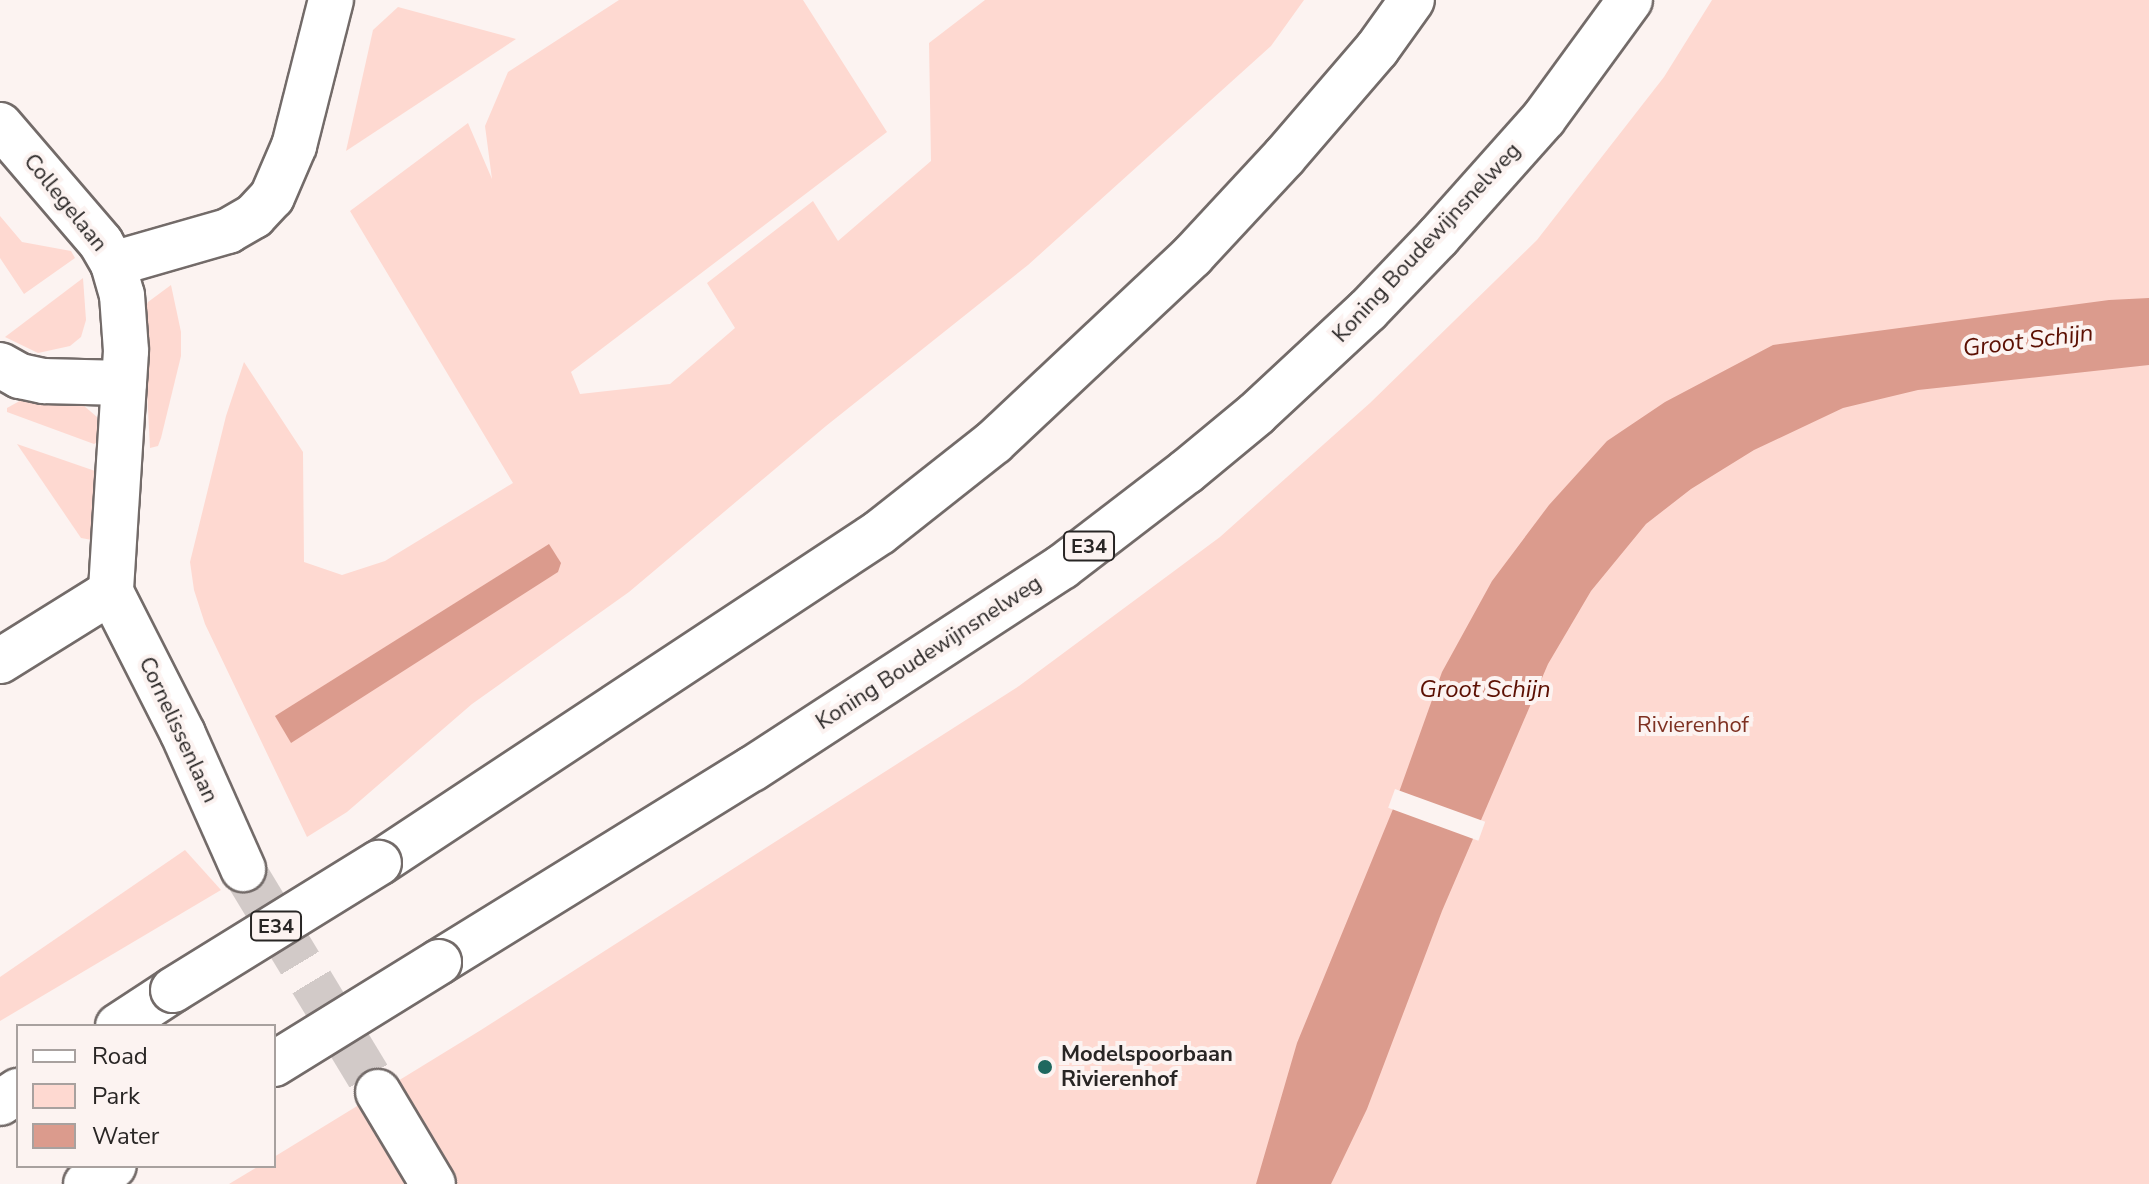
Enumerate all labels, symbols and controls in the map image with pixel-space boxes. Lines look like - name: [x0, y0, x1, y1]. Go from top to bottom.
- street label: Koning Boudewijnsnelweg: [1327, 138, 1527, 348]
- street label: Collegelaan: [18, 149, 112, 257]
- water label: Groot Schijn: [1961, 319, 2095, 363]
- road number: E34: [1063, 530, 1115, 562]
- street label: Koning Boudewijnsnelweg: [811, 570, 1047, 736]
- street label: Cornelissenlaan: [133, 653, 223, 807]
- water label: Groot Schijn: [1419, 676, 1551, 704]
- park label: Rivierenhof: [1637, 713, 1749, 739]
- road number: E34: [250, 910, 302, 942]
- legend: [16, 1024, 276, 1168]
- text: Road: [92, 1040, 148, 1072]
- place label: Modelspoorbaan Rivierenhof: [1061, 1041, 1233, 1092]
- marker: Modelspoorbaan Rivierenhof: [1036, 1058, 1054, 1076]
- text: Park: [92, 1080, 140, 1112]
- text: Water: [92, 1120, 159, 1152]

